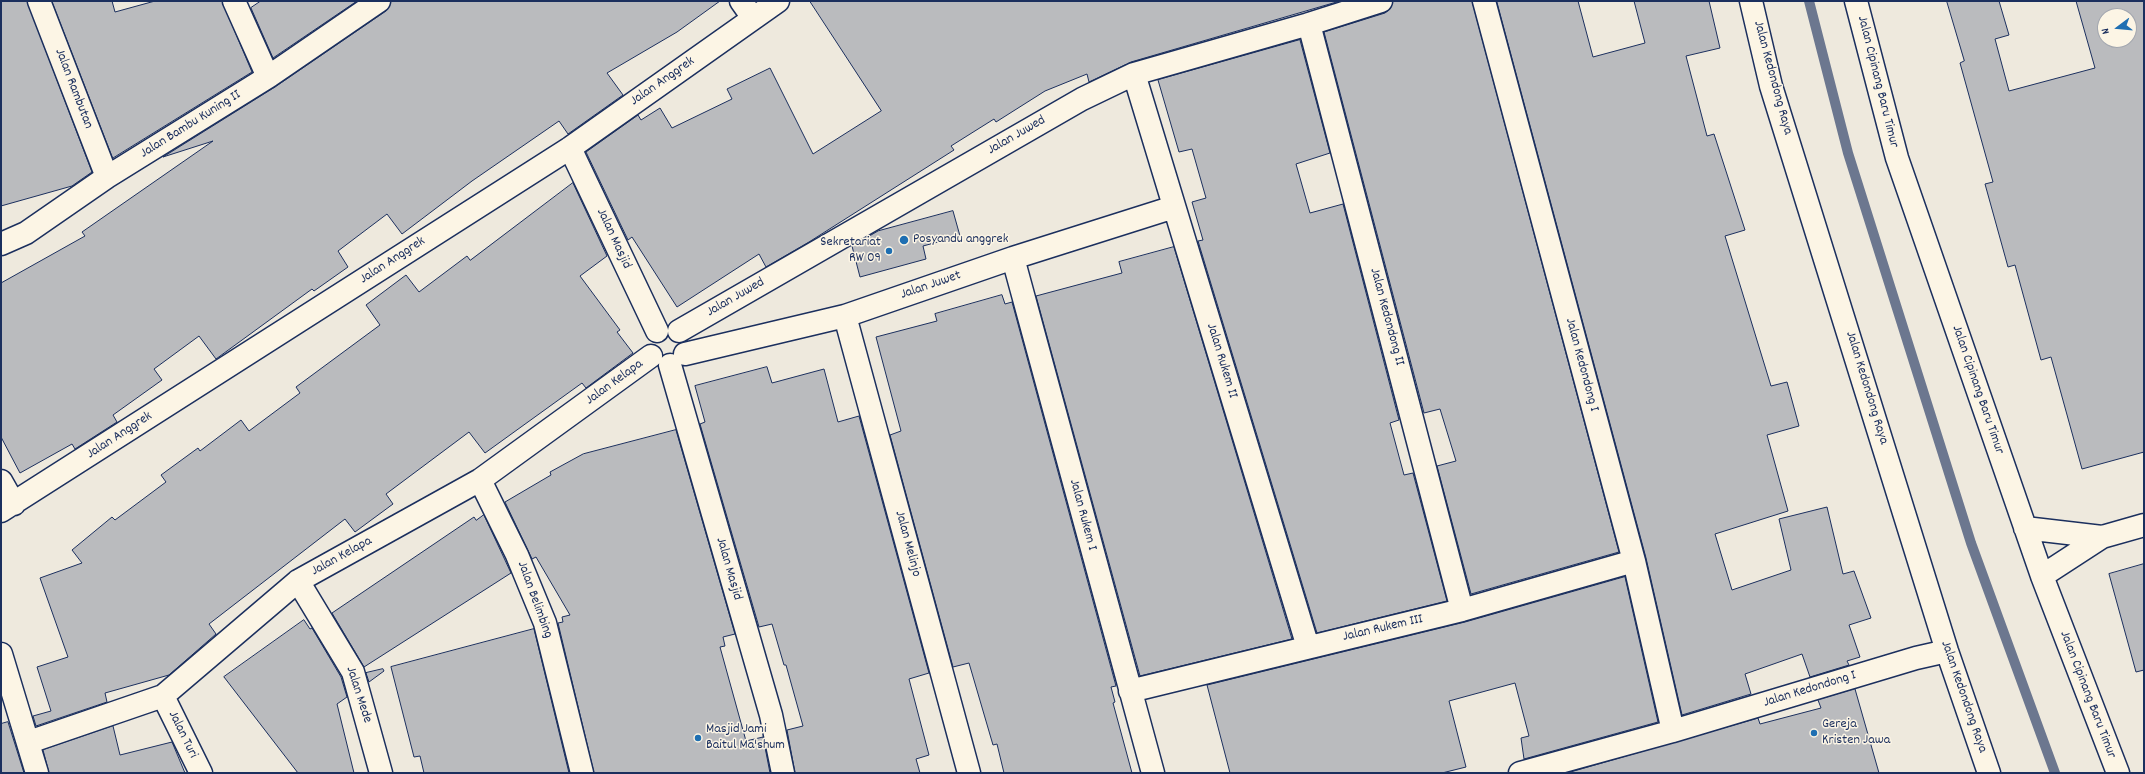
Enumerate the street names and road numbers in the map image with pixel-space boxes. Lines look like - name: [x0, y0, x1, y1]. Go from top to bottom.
- street label: Jalan Cipinang Baru Timur: [1852, 14, 1902, 150]
- street label: Jalan Kedondong Raya: [1749, 19, 1795, 137]
- street label: Jalan Rambutan: [50, 47, 96, 131]
- street label: Jalan Anggrek: [628, 54, 698, 110]
- street label: Jalan Bambu Kuning II: [138, 87, 244, 163]
- street label: Jalan Juwed: [985, 113, 1049, 159]
- street label: Jalan Masjid: [592, 206, 634, 272]
- street label: Jalan Anggrek: [357, 234, 429, 288]
- street label: Jalan Kedondong II: [1365, 266, 1407, 368]
- street label: Jalan Juwet: [899, 268, 963, 304]
- street label: Jalan Juwed: [704, 275, 768, 321]
- street label: Jalan Kedondong I: [1560, 316, 1602, 414]
- street label: Jalan Rukem II: [1202, 321, 1240, 401]
- street label: Jalan Cipinang Baru Timur: [1947, 323, 2007, 457]
- street label: Jalan Kedondong Raya: [1841, 329, 1891, 447]
- street label: Jalan Kelapa: [583, 357, 647, 409]
- street label: Jalan Anggrek: [84, 409, 156, 463]
- street label: Jalan Rukem I: [1064, 477, 1100, 553]
- street label: Jalan Melinjo: [890, 509, 924, 579]
- street label: Jalan Kelapa: [309, 533, 375, 581]
- street label: Jalan Masjid: [711, 536, 745, 602]
- street label: Jalan Belimbing: [512, 559, 556, 641]
- street label: Jalan Rukem III: [1341, 612, 1425, 646]
- street label: Jalan Cipinang Baru Timur: [2055, 629, 2119, 761]
- street label: Jalan Kedondong Raya: [1936, 639, 1990, 755]
- street label: Jalan Mede: [341, 665, 375, 725]
- street label: Jalan Kedondong I: [1762, 668, 1858, 712]
- street label: Jalan Turi: [163, 709, 201, 761]

